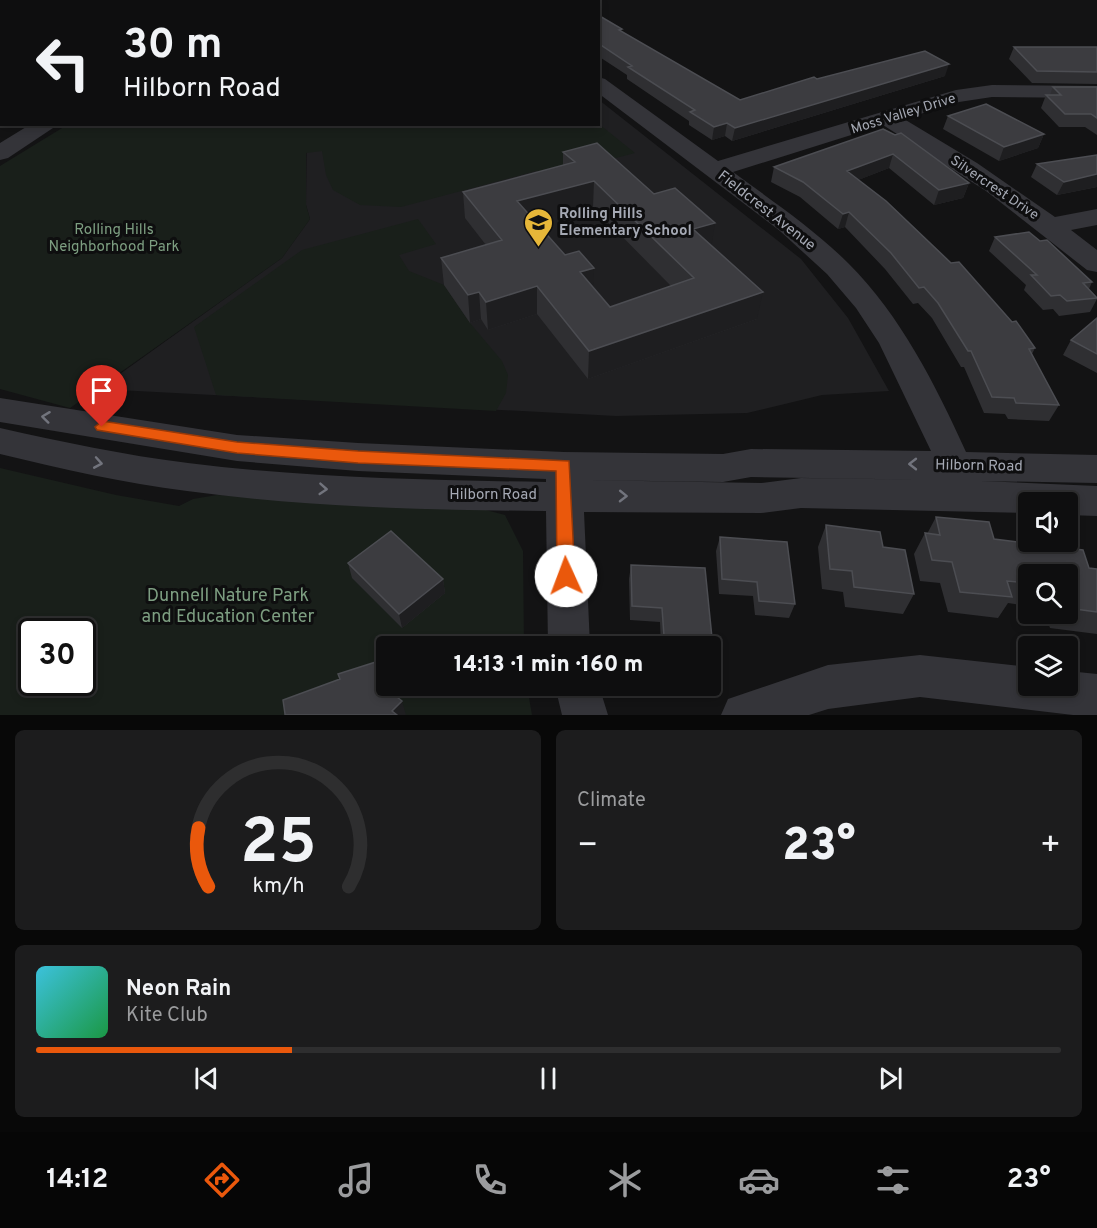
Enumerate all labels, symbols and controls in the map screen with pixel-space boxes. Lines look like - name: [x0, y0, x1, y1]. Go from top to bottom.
- text: 30 m: [123, 20, 222, 73]
- icon: left: [24, 24, 102, 102]
- text: Hilborn Road: [123, 72, 281, 106]
- street label: Moss Valley Drive: [849, 90, 958, 138]
- street label: Silvercrest Drive: [947, 152, 1042, 224]
- street label: Fieldcrest Avenue: [713, 167, 819, 255]
- place label: Rolling Hills Elementary School: [559, 205, 692, 241]
- school or university icon: Rolling Hills Elementary School: [522, 206, 554, 248]
- park label: Rolling Hills Neighborhood Park: [49, 221, 180, 257]
- pin: [76, 365, 127, 427]
- icon: arrive: [85, 374, 118, 407]
- one-way arrow: [42, 412, 51, 424]
- one-way arrow: [93, 456, 103, 469]
- street label: Hilborn Road: [935, 456, 1023, 477]
- one-way arrow: [908, 458, 917, 470]
- one-way arrow: [319, 482, 328, 495]
- street label: Hilborn Road: [449, 486, 537, 505]
- one-way arrow: [618, 490, 627, 502]
- map controls: [1018, 492, 1078, 696]
- button: sound: [1018, 492, 1078, 552]
- position arrow: [534, 544, 598, 608]
- button: search: [1018, 564, 1078, 624]
- park label: Dunnell Nature Park and Education Center: [141, 585, 315, 629]
- speed limit sign: 30: [18, 618, 96, 696]
- button: layers: [1018, 636, 1078, 696]
- text: 14:13 · 1 min · 160 m: [454, 652, 643, 679]
- text: Climate: [577, 788, 646, 814]
- text: 25: [240, 806, 316, 885]
- text: 23°: [782, 819, 856, 876]
- text: −: [577, 826, 598, 868]
- text: +: [1040, 826, 1061, 868]
- text: km/h: [252, 873, 304, 900]
- text: Neon Rain: [126, 976, 231, 1003]
- text: Kite Club: [126, 1003, 208, 1029]
- icon: previous: [190, 1062, 223, 1095]
- icon: pause: [532, 1062, 565, 1095]
- icon: next: [874, 1062, 907, 1095]
- icon: directions: [201, 1159, 243, 1201]
- icon: music: [335, 1159, 377, 1201]
- icon: phone: [469, 1159, 511, 1201]
- icon: climate: [604, 1159, 646, 1201]
- icon: car: [738, 1159, 780, 1201]
- icon: filters: [872, 1159, 914, 1201]
- text: 14:12: [46, 1163, 108, 1197]
- text: 23°: [1007, 1163, 1051, 1197]

